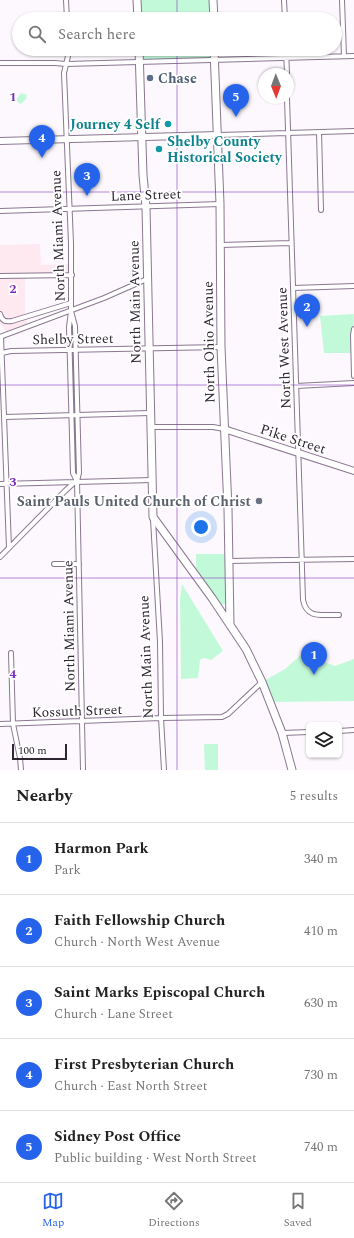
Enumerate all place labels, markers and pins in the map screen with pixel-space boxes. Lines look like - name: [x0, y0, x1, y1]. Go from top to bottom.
- place label: Chase: [158, 68, 197, 89]
- marker: Chase: [145, 73, 155, 83]
- pin: 5: [223, 84, 249, 117]
- place label: Journey 4 Self: [70, 114, 161, 135]
- marker: Journey 4 Self: [163, 119, 173, 129]
- pin: 4: [29, 125, 55, 158]
- place label: Shelby County Historical Society: [167, 131, 283, 168]
- marker: Shelby County Historical Society: [154, 144, 164, 154]
- pin: 3: [74, 163, 100, 196]
- pin: 2: [294, 294, 320, 327]
- place label: Saint Pauls United Church of Christ: [17, 491, 252, 512]
- marker: Saint Pauls United Church of Christ: [254, 496, 264, 506]
- pin: 1: [301, 642, 327, 675]

